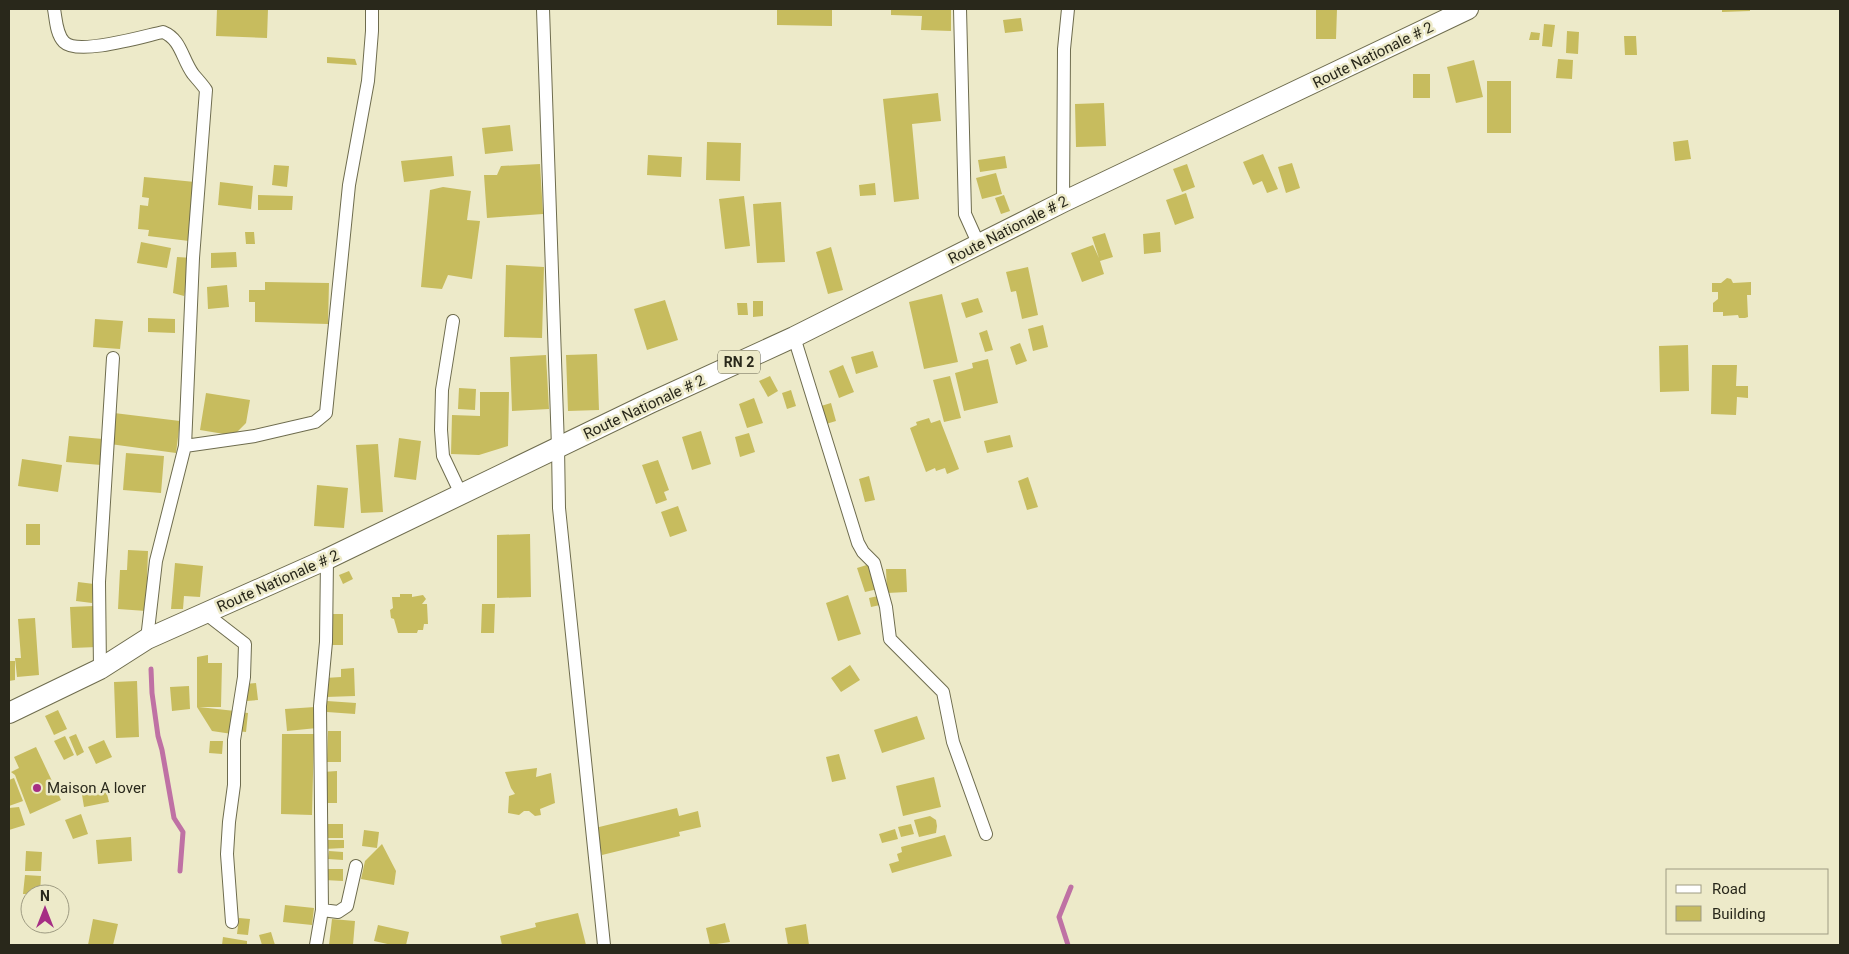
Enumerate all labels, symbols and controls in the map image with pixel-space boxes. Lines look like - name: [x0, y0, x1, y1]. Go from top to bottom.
- street label: Route Nationale # 2: [1310, 18, 1436, 92]
- street label: Route Nationale # 2: [945, 192, 1071, 268]
- road number: RN 2: [718, 351, 760, 374]
- street label: Route Nationale # 2: [580, 371, 708, 443]
- street label: Route Nationale # 2: [214, 546, 342, 616]
- place label: Maison A lover: [47, 779, 146, 797]
- marker: Maison A lover: [31, 782, 43, 794]
- legend: [1666, 869, 1829, 934]
- text: Road: [1712, 880, 1746, 898]
- north arrow: [20, 884, 70, 934]
- text: N: [40, 888, 50, 904]
- text: Building: [1712, 905, 1766, 923]

